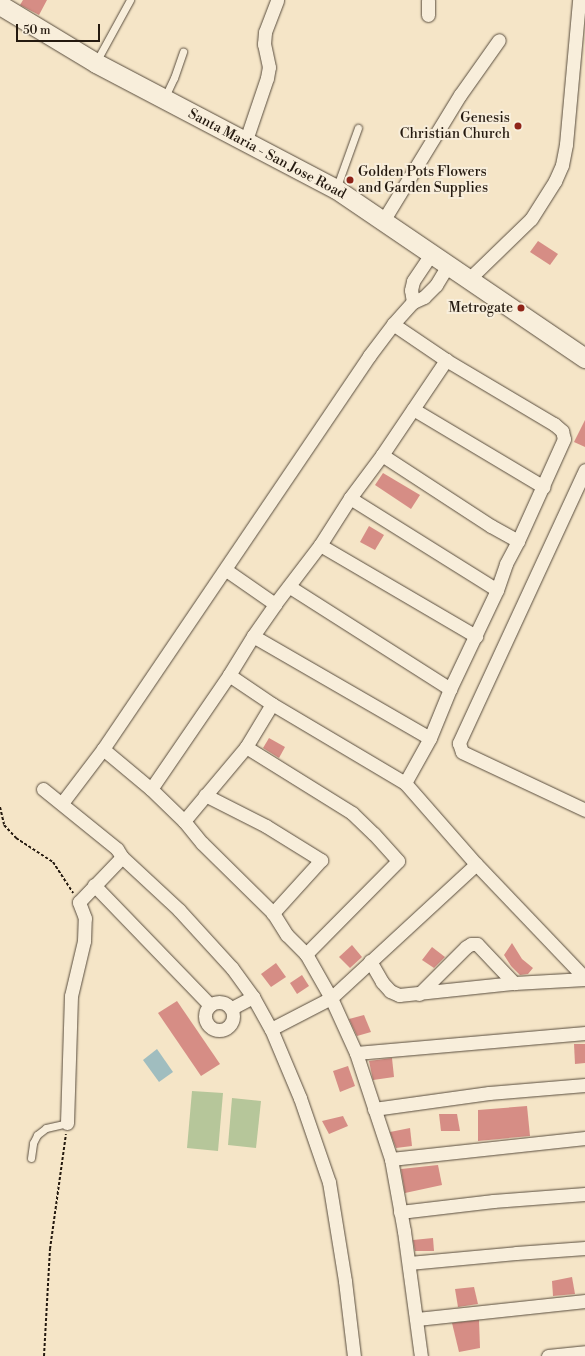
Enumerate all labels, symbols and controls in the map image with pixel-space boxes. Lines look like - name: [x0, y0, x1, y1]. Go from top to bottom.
- scale bar: [18, 16, 102, 42]
- text: 50 m: [23, 23, 51, 38]
- street label: Santa Maria - San Jose Road: [185, 105, 349, 203]
- place label: Genesis Christian Church: [400, 110, 510, 142]
- marker: Genesis Christian Church: [513, 121, 523, 131]
- place label: Golden Pots Flowers and Garden Supplies: [358, 164, 488, 196]
- marker: Golden Pots Flowers and Garden Supplies: [345, 175, 355, 185]
- place label: Metrogate: [449, 300, 513, 316]
- marker: Metrogate: [516, 303, 526, 313]

